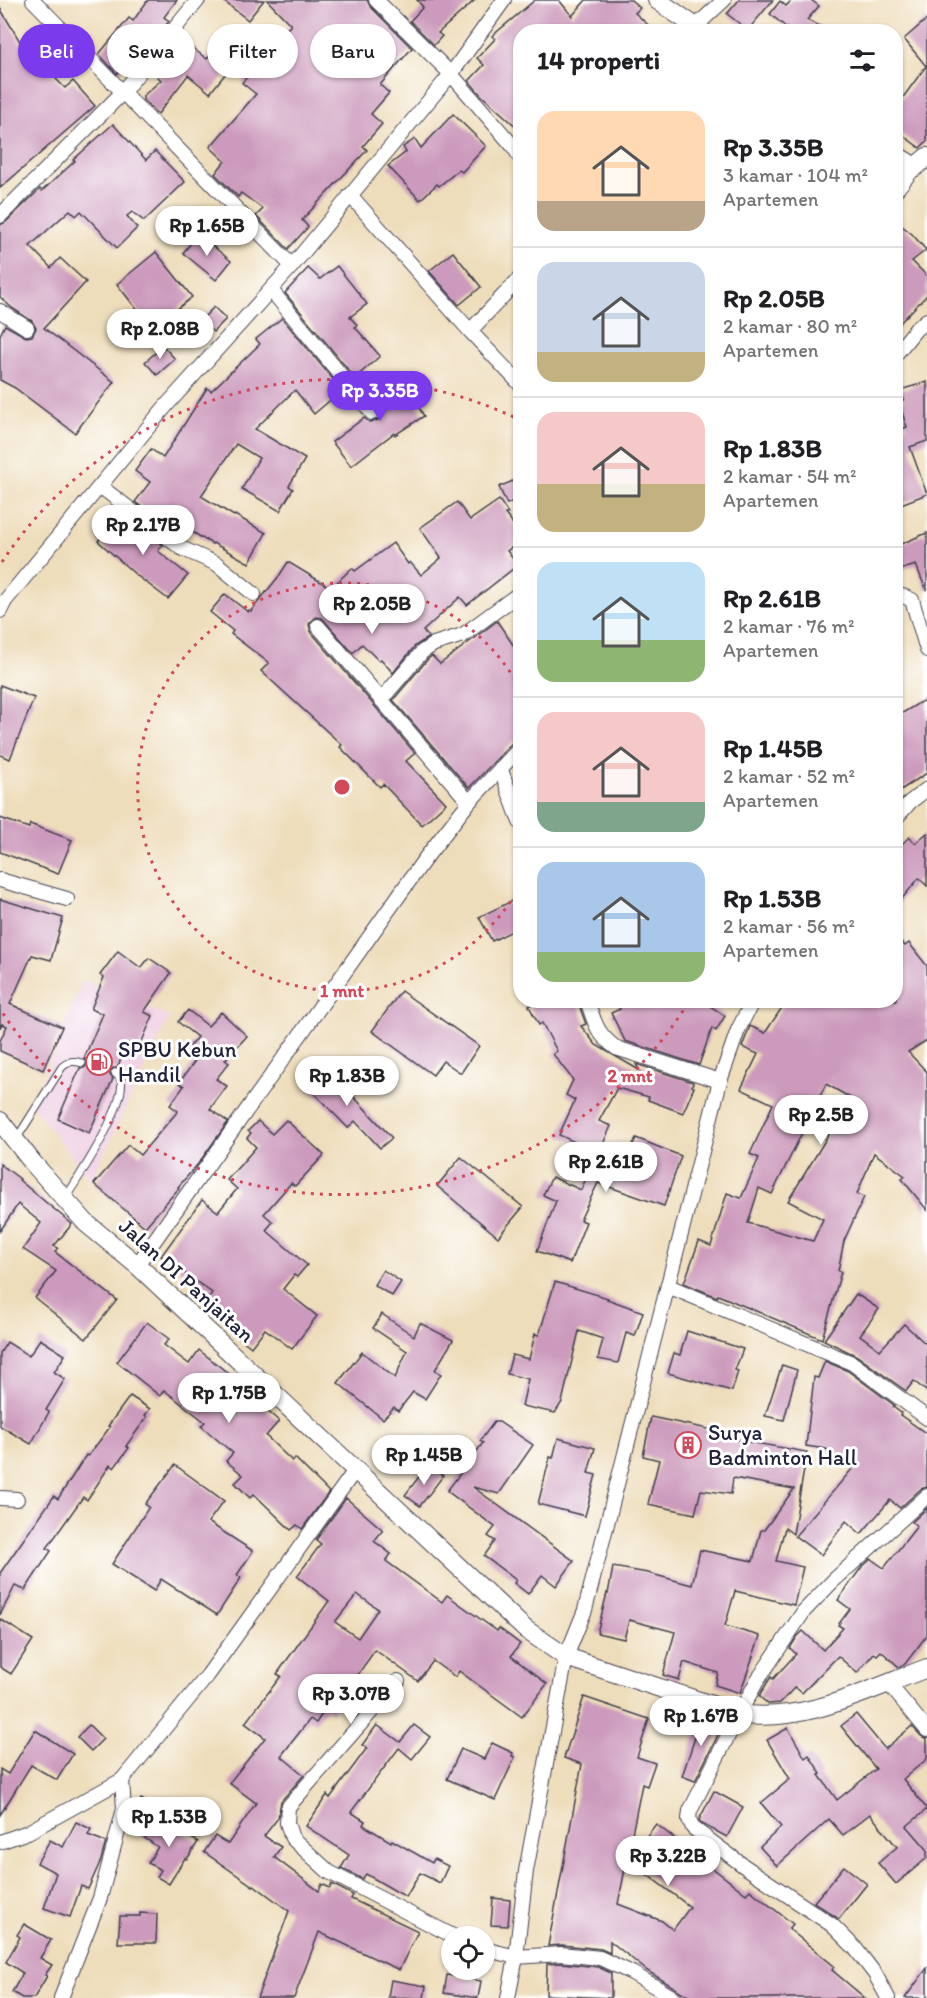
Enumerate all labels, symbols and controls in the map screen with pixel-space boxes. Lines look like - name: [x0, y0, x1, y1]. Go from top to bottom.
- chip: Beli: [18, 24, 95, 78]
- chip: Sewa: [107, 24, 195, 78]
- chip: Filter: [207, 24, 298, 78]
- chip: Baru: [310, 24, 396, 78]
- text: 14 properti: [537, 44, 660, 76]
- icon: filters: [846, 44, 879, 77]
- text: Rp 3.35B: [723, 131, 824, 163]
- icon: home: [585, 135, 657, 207]
- text: 3 kamar · 104 m²: [723, 163, 868, 187]
- text: Apartemen: [723, 187, 818, 211]
- pin: Rp 1.65B: [145, 206, 269, 257]
- text: Rp 1.65B: [169, 213, 245, 237]
- text: Rp 2.05B: [723, 282, 825, 314]
- icon: home: [585, 286, 657, 358]
- pin: Rp 2.08B: [98, 309, 222, 360]
- text: 2 kamar · 80 m²: [723, 314, 857, 338]
- text: Rp 2.08B: [121, 316, 199, 340]
- text: Apartemen: [723, 338, 818, 362]
- pin: Rp 3.35B: [318, 371, 442, 422]
- text: Rp 3.35B: [341, 378, 419, 402]
- text: Rp 1.83B: [723, 432, 822, 464]
- icon: home: [585, 436, 657, 508]
- text: 2 kamar · 54 m²: [723, 464, 857, 488]
- text: Apartemen: [723, 488, 818, 512]
- pin: Rp 2.17B: [81, 505, 205, 556]
- text: Rp 2.17B: [106, 512, 180, 536]
- text: Rp 2.61B: [723, 582, 821, 614]
- pin: Rp 2.05B: [310, 584, 434, 635]
- icon: home: [585, 586, 657, 658]
- text: Rp 2.05B: [333, 591, 411, 615]
- text: 2 kamar · 76 m²: [723, 614, 855, 638]
- text: Apartemen: [723, 638, 818, 662]
- text: Rp 1.45B: [723, 732, 823, 764]
- icon: home: [585, 736, 657, 808]
- text: 2 kamar · 52 m²: [723, 764, 855, 788]
- centre of rings: [332, 777, 352, 797]
- text: Apartemen: [723, 788, 818, 812]
- text: Rp 1.53B: [723, 882, 821, 914]
- icon: home: [585, 886, 657, 958]
- text: 2 kamar · 56 m²: [723, 914, 855, 938]
- text: Apartemen: [723, 938, 818, 962]
- text: 1 mnt: [320, 980, 364, 1002]
- place label: SPBU Kebun Handil: [118, 1036, 237, 1088]
- fuel station icon: SPBU Kebun Handil: [84, 1047, 114, 1077]
- pin: Rp 1.83B: [285, 1056, 409, 1107]
- text: Rp 1.83B: [309, 1063, 385, 1087]
- text: 2 mnt: [607, 1065, 653, 1087]
- pin: Rp 2.5B: [766, 1095, 876, 1146]
- text: Rp 2.5B: [788, 1102, 854, 1126]
- pin: Rp 2.61B: [544, 1142, 668, 1193]
- text: Rp 2.61B: [568, 1149, 644, 1173]
- street label: Jalan DI Panjaitan: [113, 1212, 261, 1349]
- pin: Rp 1.75B: [167, 1373, 291, 1424]
- text: Rp 1.75B: [192, 1380, 266, 1404]
- place label: Surya Badminton Hall: [708, 1419, 857, 1471]
- building icon: Surya Badminton Hall: [673, 1430, 703, 1460]
- pin: Rp 1.45B: [362, 1435, 486, 1486]
- text: Rp 1.45B: [386, 1442, 462, 1466]
- pin: Rp 3.07B: [289, 1674, 413, 1725]
- text: Rp 3.07B: [312, 1681, 390, 1705]
- pin: Rp 1.67B: [639, 1696, 763, 1747]
- text: Rp 1.67B: [664, 1703, 738, 1727]
- pin: Rp 1.53B: [107, 1797, 231, 1848]
- text: Rp 1.53B: [131, 1804, 207, 1828]
- pin: Rp 3.22B: [606, 1836, 730, 1887]
- text: Rp 3.22B: [630, 1843, 706, 1867]
- map controls: [441, 1926, 495, 1980]
- button: locate: [441, 1926, 495, 1980]

